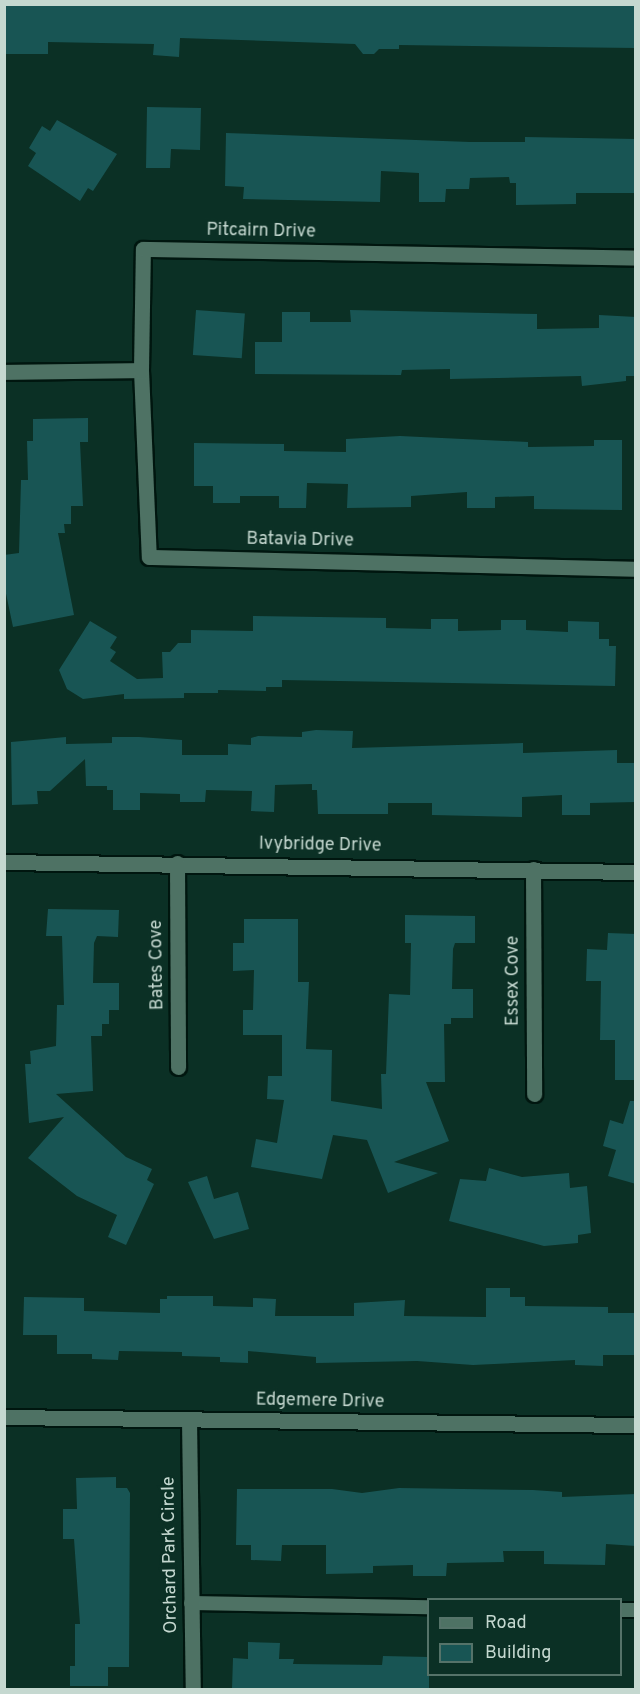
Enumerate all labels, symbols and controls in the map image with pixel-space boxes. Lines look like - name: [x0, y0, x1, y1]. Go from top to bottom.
- street label: Pitcairn Drive: [206, 220, 316, 244]
- street label: Batavia Drive: [246, 529, 354, 553]
- street label: Ivybridge Drive: [259, 834, 381, 858]
- street label: Bates Cove: [146, 920, 170, 1010]
- street label: Essex Cove: [503, 936, 525, 1026]
- street label: Edgemere Drive: [255, 1390, 385, 1414]
- street label: Orchard Park Circle: [159, 1476, 183, 1634]
- legend: [427, 1598, 622, 1676]
- text: Road: [485, 1612, 527, 1635]
- text: Building: [485, 1642, 551, 1665]

